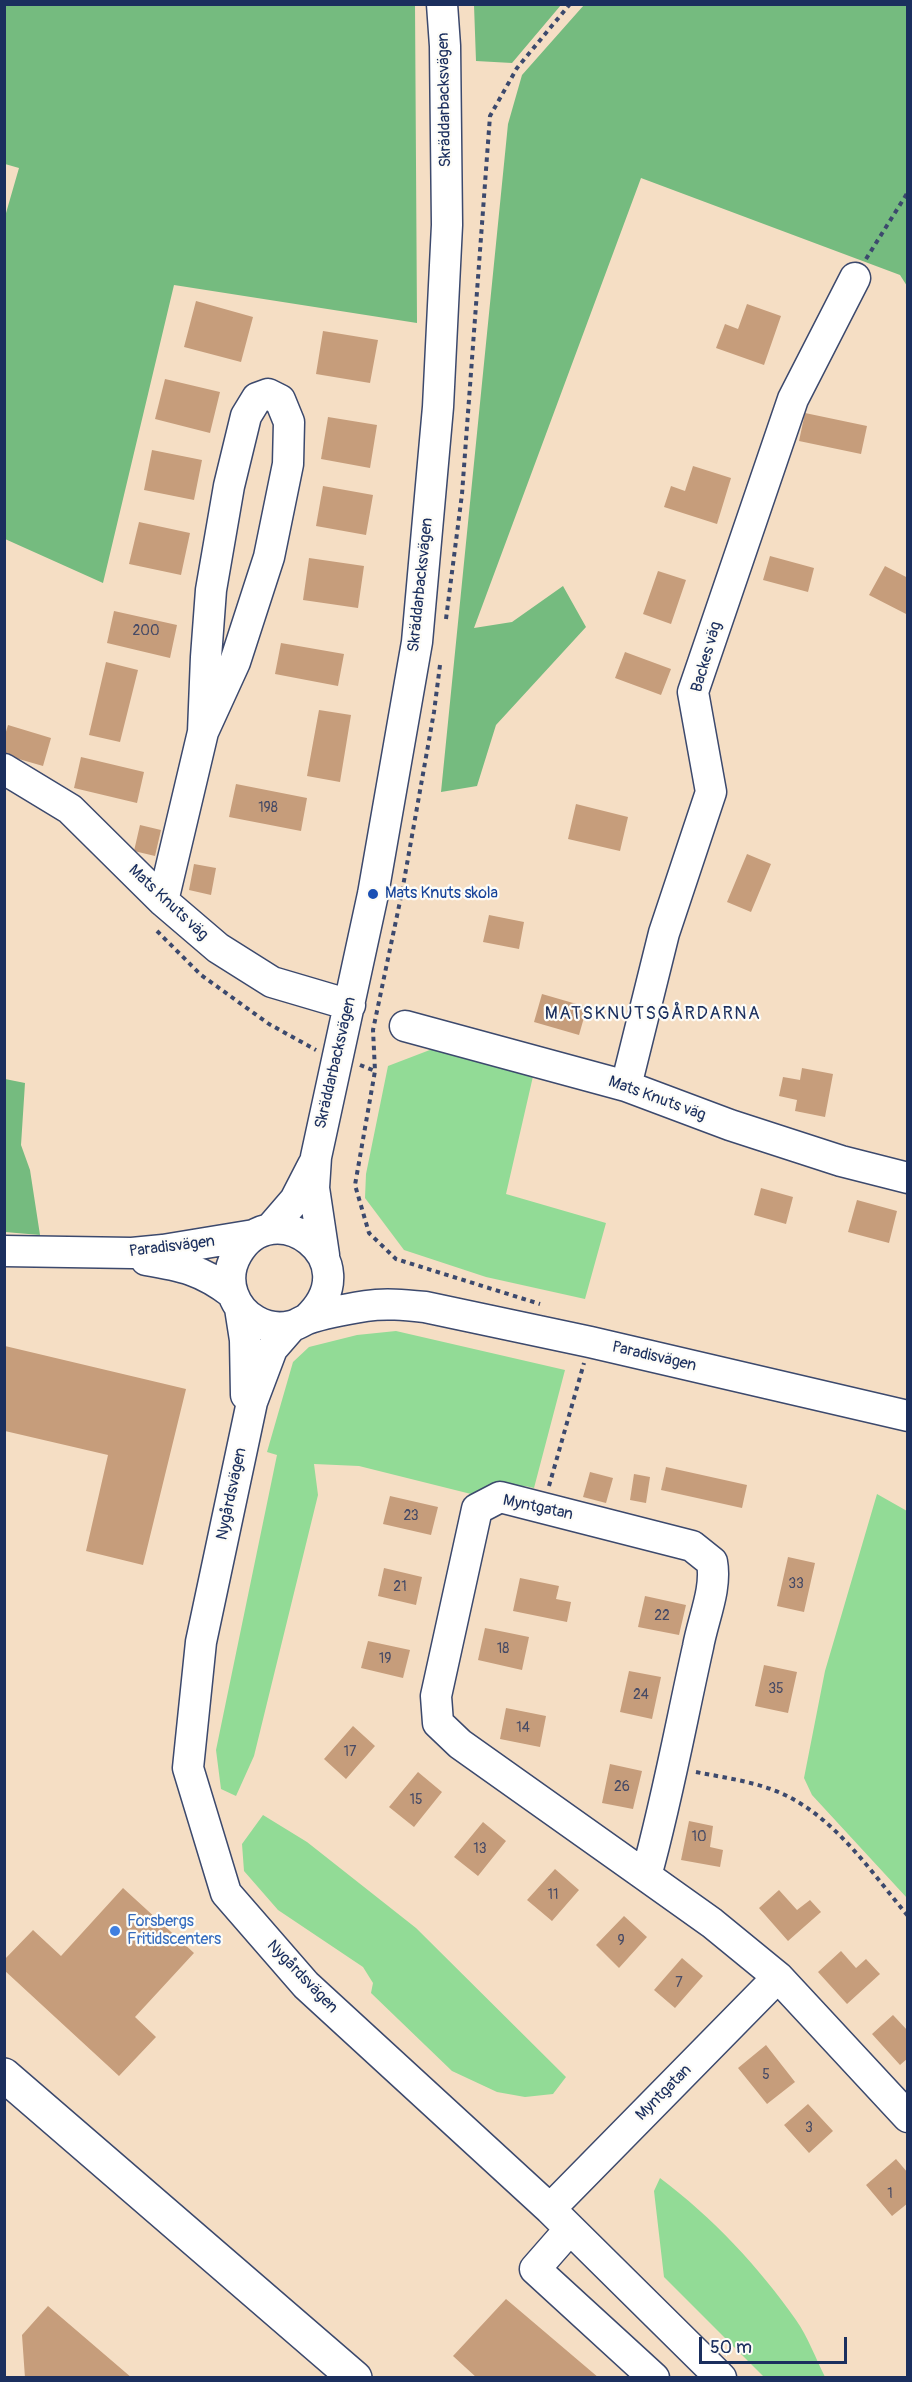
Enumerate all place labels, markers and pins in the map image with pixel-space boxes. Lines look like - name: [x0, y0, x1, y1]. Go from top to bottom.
- place label: Mats Knuts skola: [385, 884, 498, 904]
- marker: Mats Knuts skola: [366, 887, 380, 901]
- place label: Forsbergs Fritidscenters: [127, 1912, 221, 1950]
- marker: Forsbergs Fritidscenters: [108, 1924, 122, 1938]

